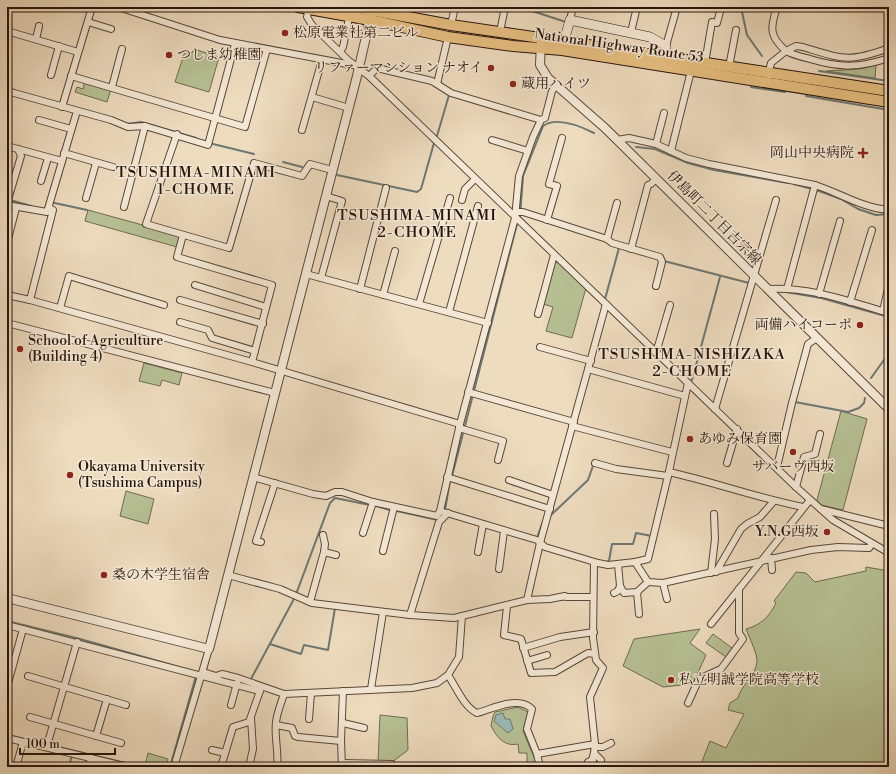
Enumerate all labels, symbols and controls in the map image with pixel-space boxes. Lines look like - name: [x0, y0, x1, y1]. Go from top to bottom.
- place label: 松原電業社第二ビル: [293, 24, 419, 42]
- street label: National Highway Route 53: [533, 25, 705, 67]
- marker: 松原電業社第二ビル: [280, 28, 290, 38]
- place label: つしま幼稚園: [177, 46, 261, 64]
- marker: つしま幼稚園: [164, 50, 174, 60]
- place label: リファーマンション ナオイ: [314, 59, 483, 77]
- marker: リファーマンション ナオイ: [486, 63, 496, 73]
- place label: 蔵用ハイツ: [521, 75, 591, 93]
- marker: 蔵用ハイツ: [508, 79, 518, 89]
- place label: 岡山中央病院: [770, 144, 854, 162]
- marker: 岡山中央病院: [857, 147, 869, 159]
- district label: TSUSHIMA-MINAMI 1-CHOME: [116, 163, 276, 199]
- street label: 伊島町二丁目吉宗線: [663, 167, 765, 269]
- district label: TSUSHIMA-MINAMI 2-CHOME: [337, 206, 497, 242]
- place label: 両備ハイコーポ: [755, 316, 852, 334]
- marker: 両備ハイコーポ: [855, 320, 865, 330]
- place label: School of Agriculture (Building 4): [28, 332, 163, 366]
- marker: School of Agriculture (Building 4): [15, 344, 25, 354]
- district label: TSUSHIMA-NISHIZAKA 2-CHOME: [598, 345, 786, 381]
- place label: あゆみ保育園: [698, 430, 782, 448]
- marker: あゆみ保育園: [685, 434, 695, 444]
- marker: サバーヴ西坂: [788, 447, 798, 457]
- place label: Okayama University (Tsushima Campus): [78, 458, 205, 492]
- place label: サバーヴ西坂: [751, 458, 835, 476]
- marker: Okayama University (Tsushima Campus): [65, 470, 75, 480]
- place label: Y.N.G西坂: [754, 523, 819, 541]
- marker: Y.N.G西坂: [822, 527, 832, 537]
- place label: 桑の木学生宿舎: [112, 566, 210, 584]
- marker: 桑の木学生宿舎: [99, 570, 109, 580]
- place label: 私立明誠学院高等学校: [679, 671, 819, 689]
- marker: 私立明誠学院高等学校: [666, 675, 676, 685]
- scale bar: [20, 730, 115, 756]
- text: 100 m: [26, 737, 60, 752]

